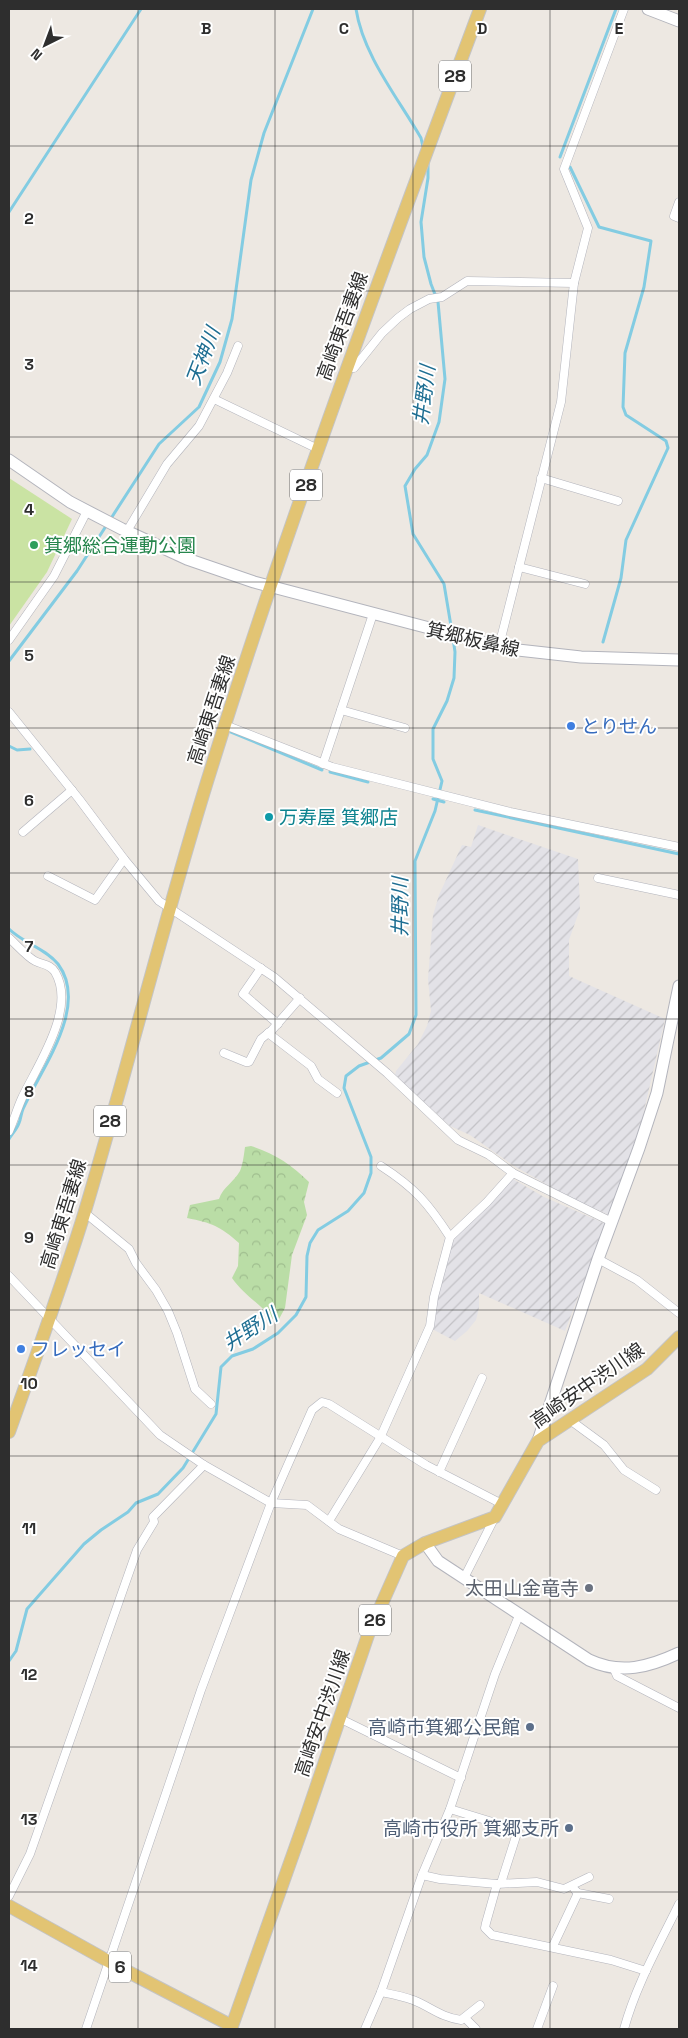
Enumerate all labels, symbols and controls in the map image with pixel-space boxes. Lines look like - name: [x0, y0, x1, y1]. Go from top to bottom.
- text: B: [201, 18, 211, 39]
- text: C: [339, 18, 349, 39]
- text: D: [477, 18, 487, 39]
- text: E: [615, 18, 624, 39]
- north arrow: [20, 20, 70, 70]
- text: N: [27, 45, 46, 64]
- road number: 28: [439, 60, 471, 92]
- text: 2: [24, 208, 34, 229]
- street label: 高崎東吾妻線: [311, 268, 374, 384]
- water label: 天神川: [180, 321, 227, 389]
- text: 3: [24, 354, 34, 375]
- water label: 井野川: [407, 362, 441, 426]
- road number: 28: [290, 470, 322, 500]
- text: 4: [24, 499, 34, 520]
- place label: 箕郷総合運動公園: [44, 533, 196, 558]
- marker: 箕郷総合運動公園: [28, 539, 40, 551]
- street label: 箕郷板鼻線: [424, 617, 522, 662]
- text: 5: [24, 645, 34, 666]
- street label: 高崎東吾妻線: [182, 652, 241, 768]
- place label: とりせん: [581, 714, 657, 739]
- marker: とりせん: [565, 720, 577, 732]
- text: 6: [24, 790, 34, 811]
- place label: 万寿屋 箕郷店: [279, 805, 398, 830]
- marker: 万寿屋 箕郷店: [263, 811, 275, 823]
- water label: 井野川: [387, 875, 413, 937]
- text: 7: [25, 936, 34, 957]
- text: 8: [24, 1081, 34, 1102]
- road number: 28: [94, 1106, 126, 1136]
- street label: 高崎東吾妻線: [35, 1156, 92, 1272]
- text: 9: [24, 1227, 34, 1248]
- water label: 井野川: [218, 1301, 284, 1356]
- place label: フレッセイ: [31, 1337, 126, 1362]
- street label: 高崎安中渋川線: [526, 1337, 649, 1434]
- marker: フレッセイ: [15, 1343, 27, 1355]
- text: 10: [20, 1373, 38, 1394]
- text: 11: [22, 1518, 36, 1539]
- place label: 太田山金竜寺: [465, 1576, 579, 1601]
- marker: 太田山金竜寺: [583, 1582, 595, 1594]
- road number: 26: [359, 1604, 391, 1636]
- street label: 高崎安中渋川線: [289, 1646, 356, 1780]
- text: 12: [21, 1664, 37, 1685]
- place label: 高崎市箕郷公民館: [368, 1715, 520, 1740]
- marker: 高崎市箕郷公民館: [524, 1721, 536, 1733]
- text: 13: [21, 1809, 38, 1830]
- place label: 高崎市役所 箕郷支所: [383, 1816, 559, 1841]
- marker: 高崎市役所 箕郷支所: [563, 1822, 575, 1834]
- road number: 6: [109, 1951, 131, 1982]
- text: 14: [20, 1955, 38, 1976]

